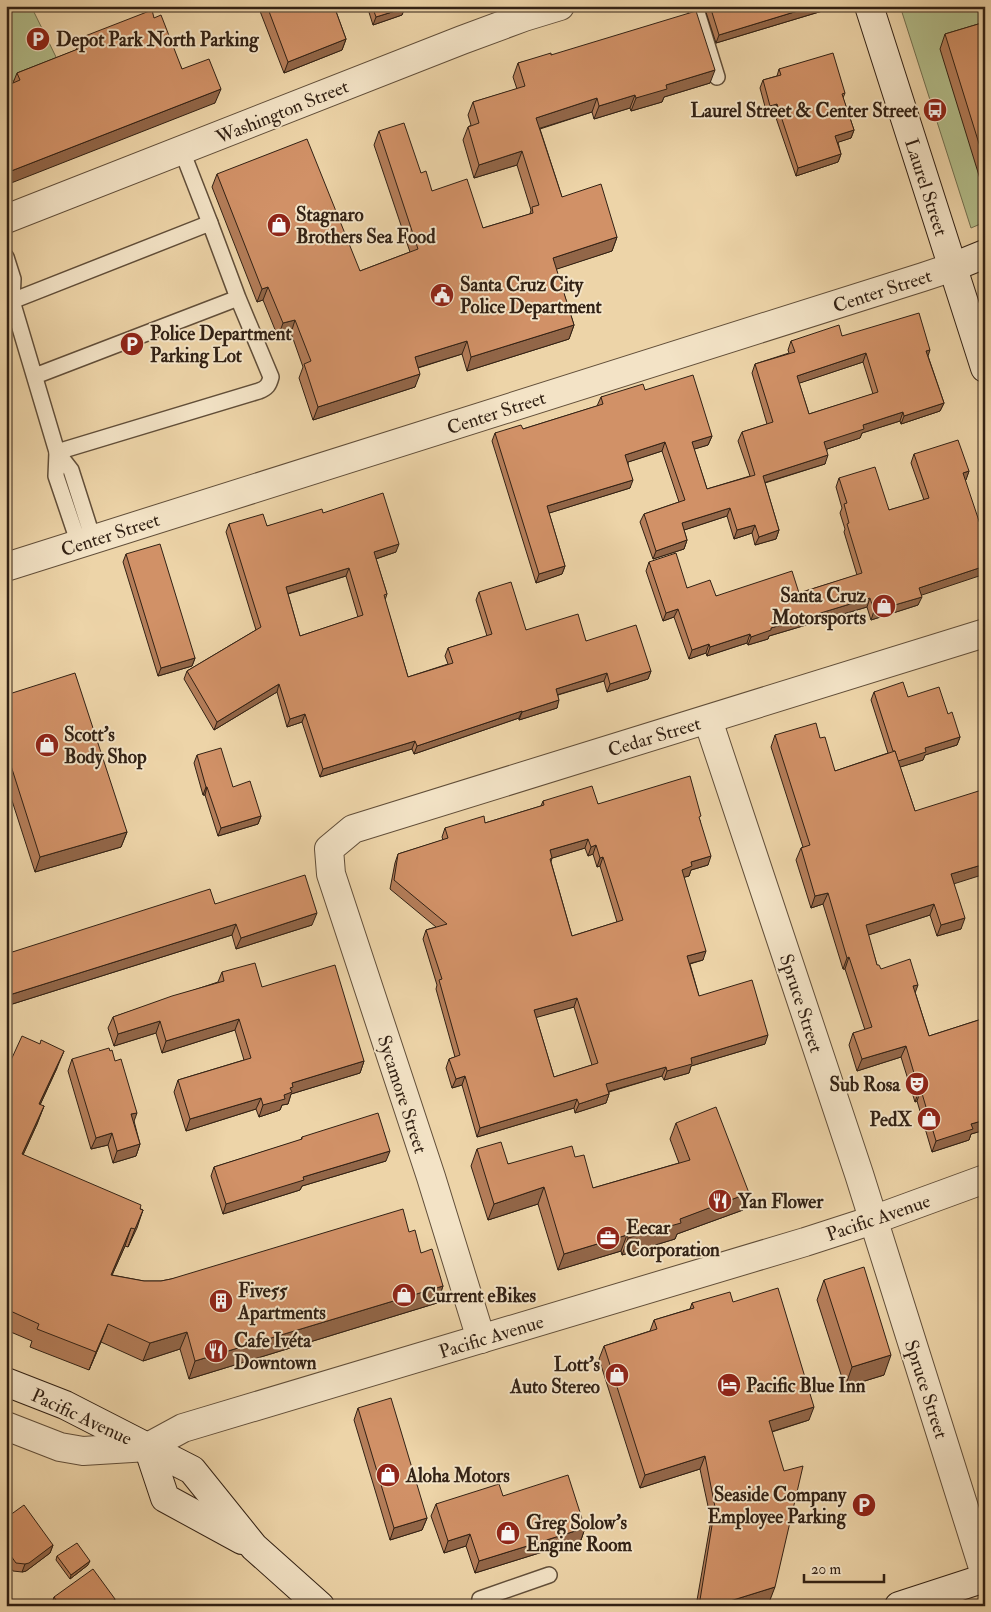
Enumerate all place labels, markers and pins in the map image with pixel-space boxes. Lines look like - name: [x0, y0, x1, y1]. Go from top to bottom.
- parking icon: Depot Park North Parking: [25, 26, 51, 52]
- place label: Depot Park North Parking: [56, 28, 259, 53]
- bus stop icon: Laurel Street & Center Street: [922, 97, 948, 123]
- place label: Laurel Street & Center Street: [691, 99, 919, 123]
- place label: Stagnaro Brothers Sea Food: [296, 203, 436, 249]
- shop icon: Stagnaro Brothers Sea Food: [266, 212, 292, 238]
- place label: Santa Cruz City Police Department: [460, 273, 602, 320]
- public building icon: Santa Cruz City Police Department: [429, 282, 455, 308]
- place label: Police Department Parking Lot: [150, 322, 292, 369]
- parking icon: Police Department Parking Lot: [119, 331, 145, 357]
- place label: Santa Cruz Motorsports: [771, 584, 867, 631]
- shop icon: Santa Cruz Motorsports: [871, 593, 897, 619]
- place label: Scott's Body Shop: [64, 723, 147, 770]
- shop icon: Scott's Body Shop: [34, 732, 60, 758]
- theatre icon: Sub Rosa: [904, 1071, 930, 1097]
- place label: Sub Rosa: [830, 1073, 901, 1097]
- shop icon: PedX: [916, 1106, 942, 1132]
- place label: PedX: [869, 1108, 912, 1132]
- restaurant icon: Yan Flower: [707, 1188, 733, 1214]
- place label: Yan Flower: [737, 1190, 824, 1214]
- place label: Eecar Corporation: [626, 1216, 720, 1263]
- office icon: Eecar Corporation: [595, 1225, 621, 1251]
- place label: Five55 Apartments: [237, 1279, 326, 1326]
- shop icon: Current eBikes: [391, 1282, 417, 1308]
- place label: Current eBikes: [422, 1284, 536, 1308]
- building icon: Five55 Apartments: [208, 1288, 234, 1314]
- place label: Cafe Ivéta Downtown: [234, 1329, 317, 1375]
- restaurant icon: Cafe Ivéta Downtown: [203, 1338, 229, 1364]
- place label: Lott's Auto Stereo: [509, 1353, 600, 1399]
- shop icon: Lott's Auto Stereo: [604, 1362, 630, 1388]
- hotel icon: Pacific Blue Inn: [716, 1372, 742, 1398]
- place label: Pacific Blue Inn: [746, 1374, 866, 1398]
- shop icon: Aloha Motors: [375, 1462, 401, 1488]
- place label: Aloha Motors: [405, 1464, 510, 1488]
- place label: Seaside Company Employee Parking: [707, 1483, 847, 1530]
- parking icon: Seaside Company Employee Parking: [851, 1492, 877, 1518]
- place label: Greg Solow's Engine Room: [526, 1511, 632, 1558]
- shop icon: Greg Solow's Engine Room: [495, 1520, 521, 1546]

